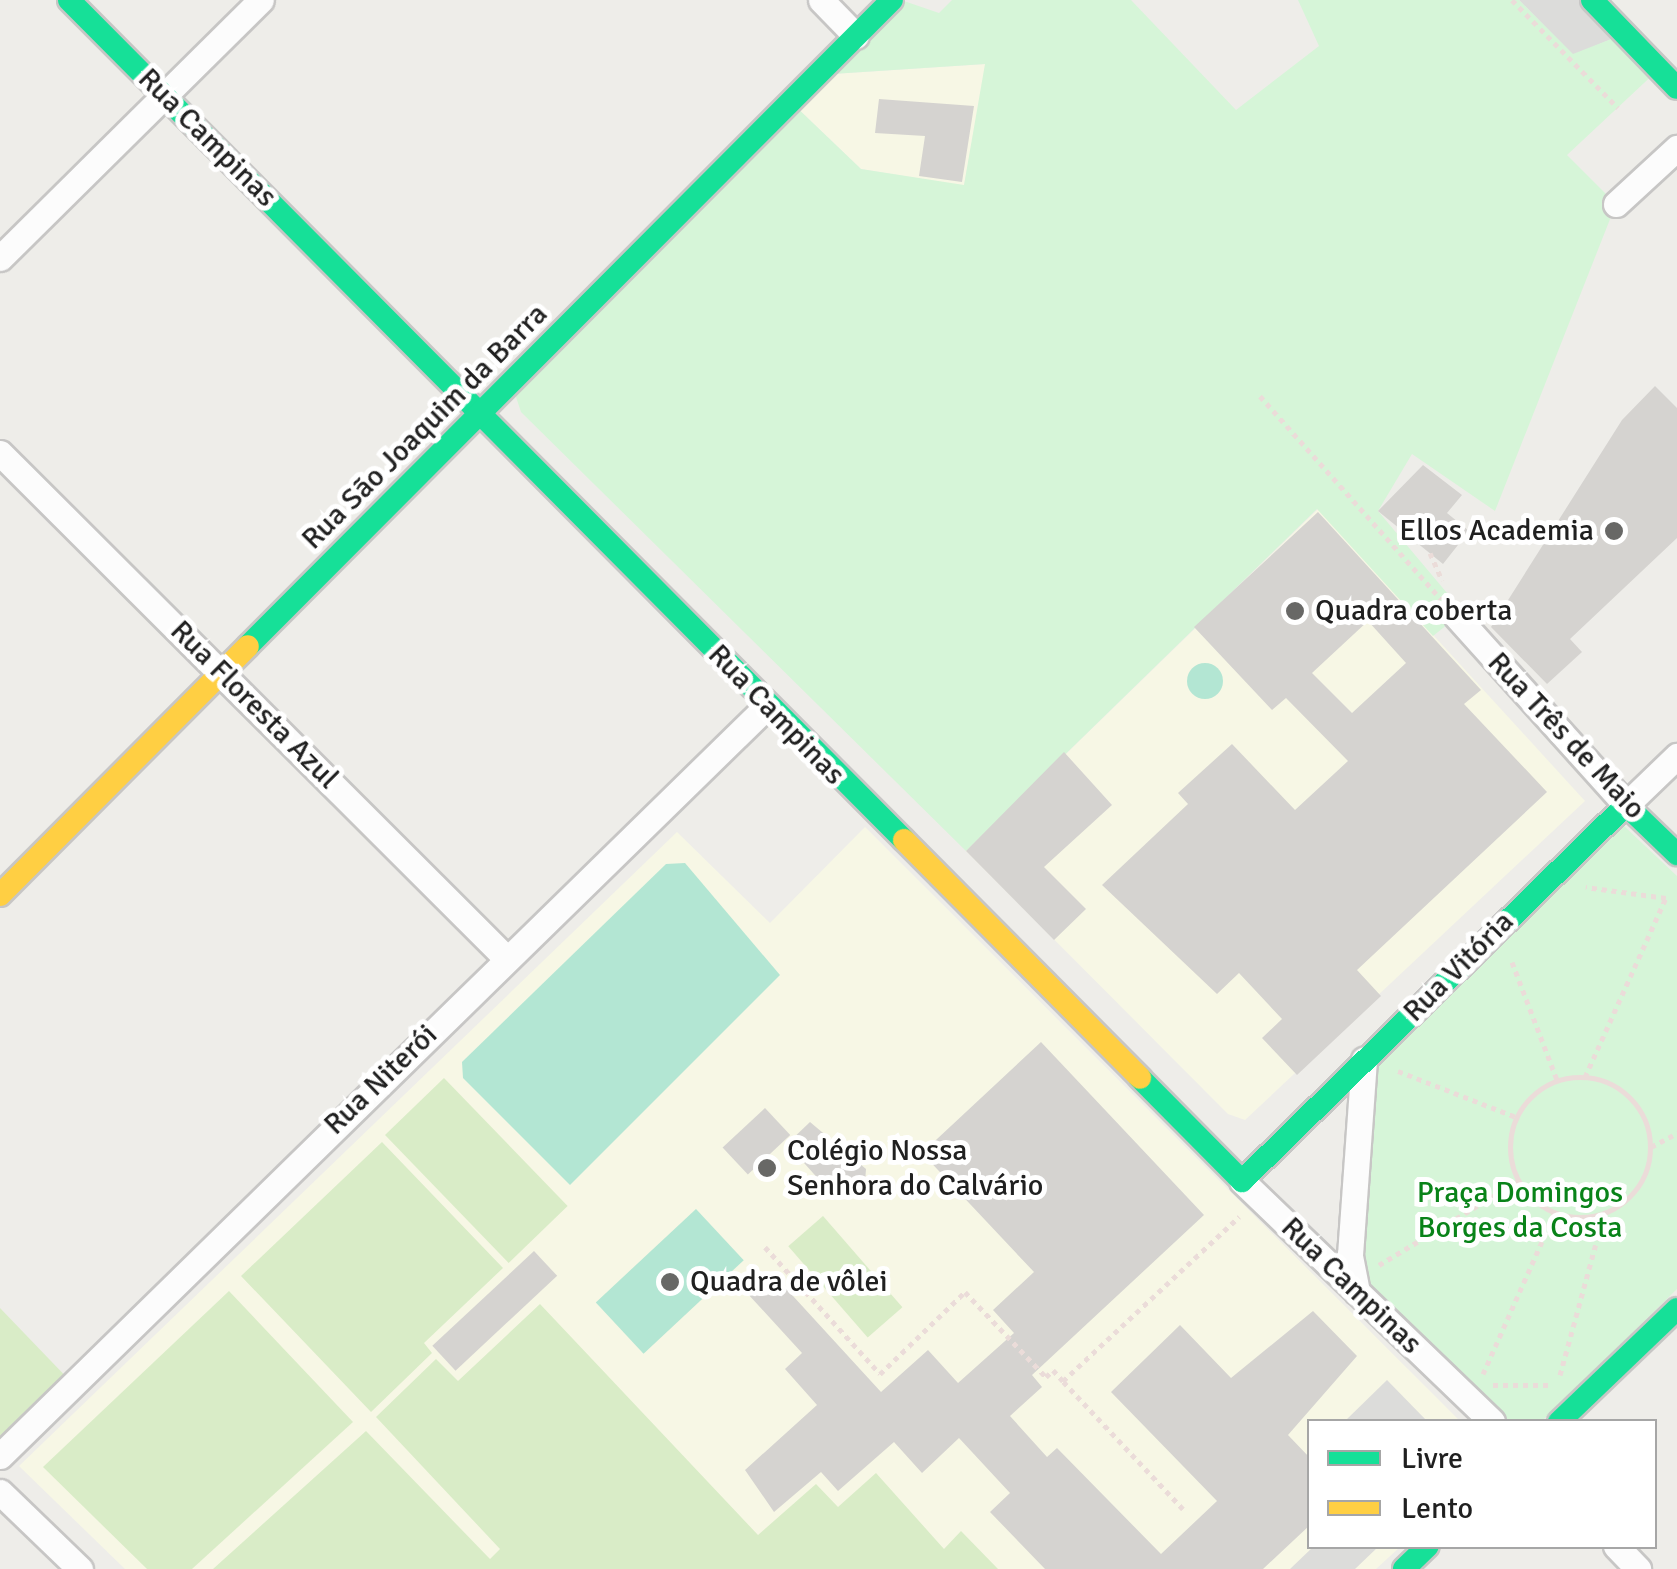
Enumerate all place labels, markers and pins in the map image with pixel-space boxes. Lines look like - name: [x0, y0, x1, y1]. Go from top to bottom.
- place label: Ellos Academia: [1399, 513, 1594, 549]
- marker: Ellos Academia: [1603, 520, 1625, 542]
- place label: Quadra coberta: [1315, 593, 1512, 629]
- marker: Quadra coberta: [1284, 600, 1306, 622]
- place label: Colégio Nossa Senhora do Calvário: [787, 1133, 1043, 1204]
- marker: Colégio Nossa Senhora do Calvário: [756, 1157, 778, 1179]
- place label: Quadra de vôlei: [690, 1264, 888, 1300]
- marker: Quadra de vôlei: [659, 1271, 681, 1293]

